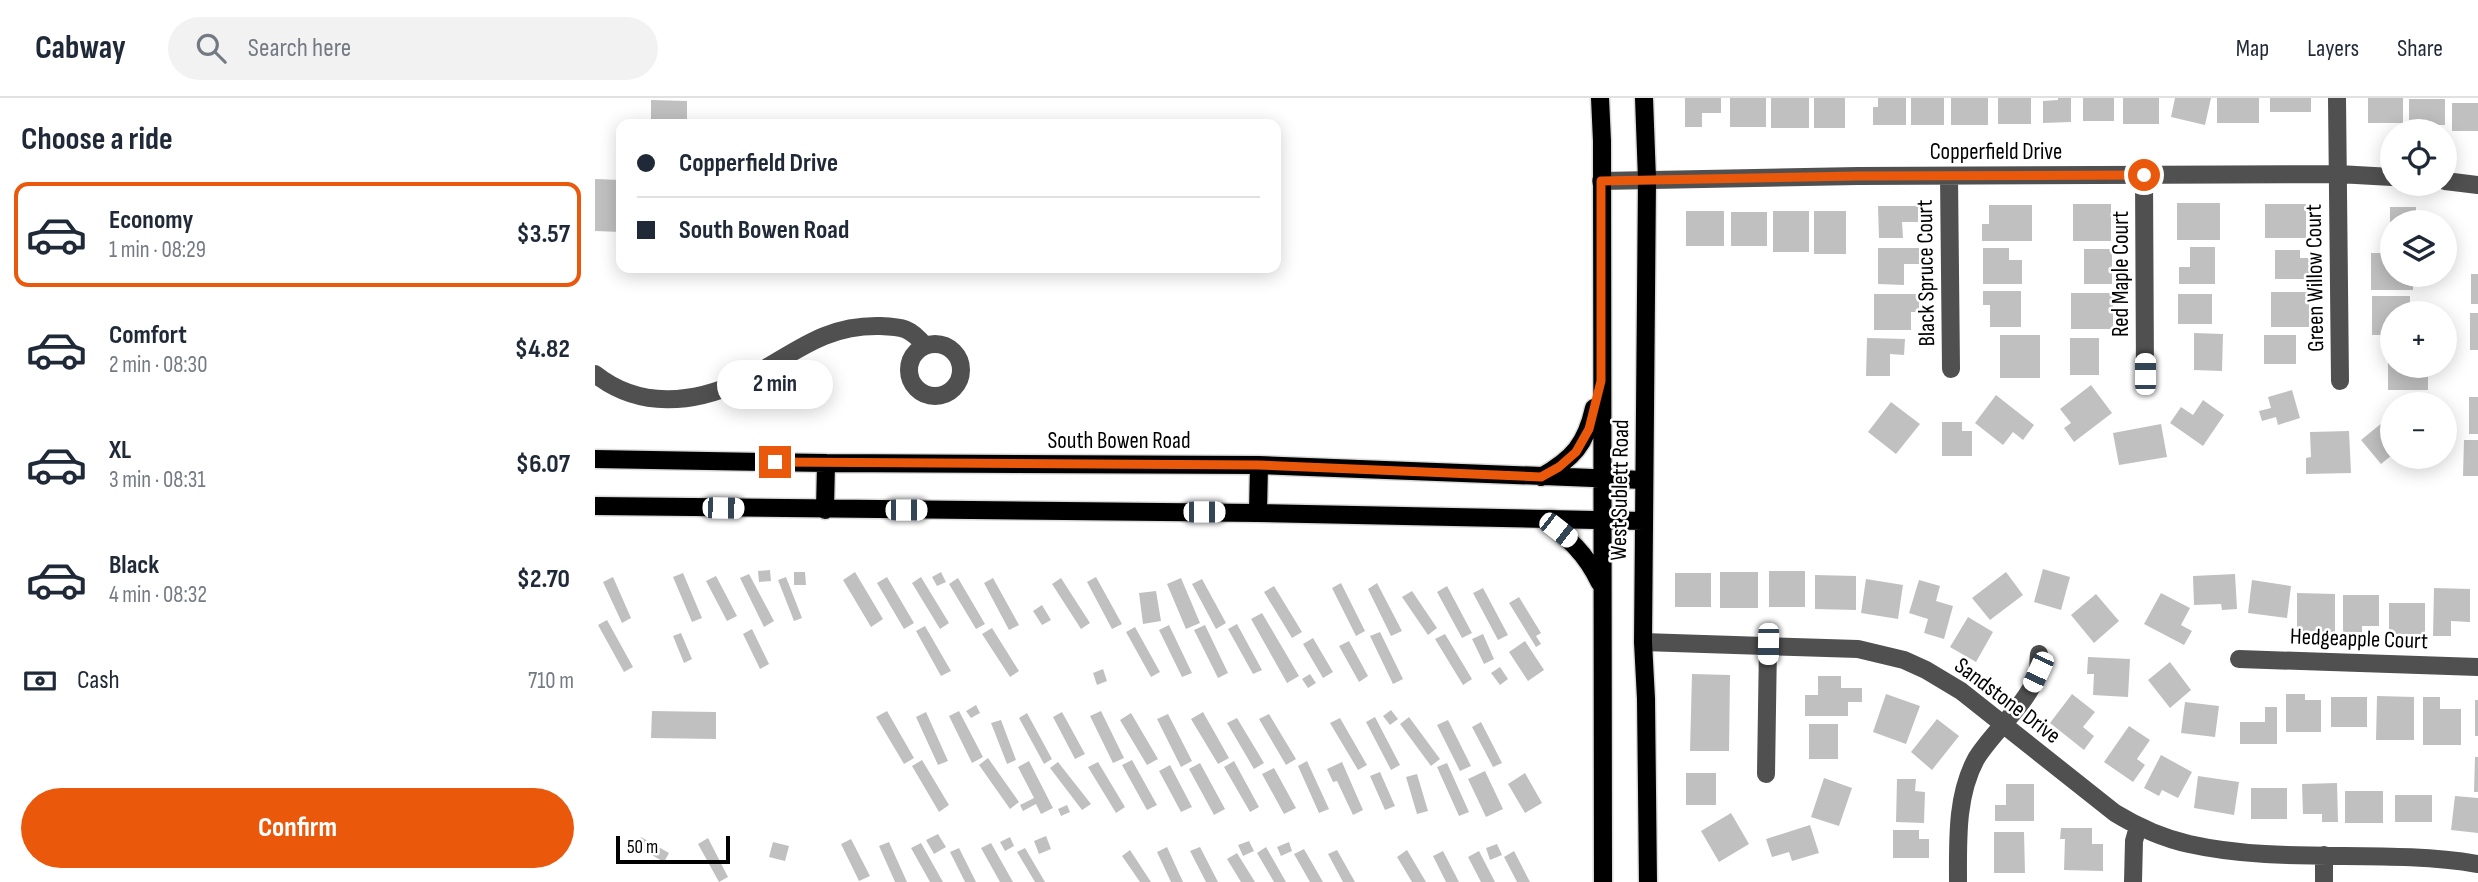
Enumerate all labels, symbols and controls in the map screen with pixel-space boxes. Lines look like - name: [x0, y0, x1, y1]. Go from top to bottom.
- search box: [168, 17, 658, 80]
- text: Cabway: [35, 28, 126, 68]
- icon: search: [192, 29, 230, 67]
- text: Search here: [248, 33, 351, 64]
- text: Map: [2236, 34, 2269, 63]
- text: Layers: [2307, 34, 2359, 63]
- text: Share: [2397, 34, 2443, 63]
- map controls: [2380, 119, 2457, 469]
- button: locate: [2380, 119, 2457, 196]
- text: Choose a ride: [21, 120, 173, 159]
- street label: Copperfield Drive: [1930, 138, 2062, 166]
- text: Copperfield Drive: [679, 148, 838, 179]
- route start: [2128, 159, 2160, 191]
- street label: Black Spruce Court: [1911, 199, 1941, 347]
- icon: car: [25, 203, 88, 266]
- street label: Green Willow Court: [2300, 204, 2330, 352]
- text: Economy: [109, 205, 193, 236]
- button: layers: [2380, 210, 2457, 287]
- street label: Red Maple Court: [2107, 211, 2135, 337]
- text: South Bowen Road: [679, 215, 849, 246]
- text: $3.57: [516, 219, 570, 250]
- text: 1 min · 08:29: [109, 236, 206, 264]
- button: +: [2380, 301, 2457, 378]
- icon: car: [25, 318, 88, 381]
- text: Comfort: [109, 320, 187, 351]
- text: $4.82: [515, 334, 570, 365]
- text: 2 min · 08:30: [109, 351, 208, 379]
- car: [2135, 353, 2156, 395]
- callout: 2 min: [717, 360, 833, 410]
- text: 2 min: [753, 370, 797, 398]
- button: −: [2380, 392, 2457, 469]
- street label: West Sublett Road: [1605, 419, 1635, 561]
- street label: South Bowen Road: [1047, 427, 1191, 455]
- icon: car: [25, 433, 88, 496]
- text: XL: [109, 435, 131, 466]
- route end: [759, 446, 791, 478]
- text: $6.07: [516, 449, 570, 480]
- text: 3 min · 08:31: [109, 466, 205, 494]
- car: [702, 497, 745, 519]
- car: [886, 500, 928, 521]
- car: [1184, 502, 1226, 523]
- car: [1535, 509, 1582, 551]
- icon: car: [25, 548, 88, 611]
- text: Black: [109, 550, 159, 581]
- text: $2.70: [517, 564, 570, 595]
- text: 4 min · 08:32: [109, 581, 207, 609]
- car: [1758, 623, 1779, 665]
- street label: Hedgeapple Court: [2290, 623, 2428, 655]
- car: [2020, 649, 2057, 695]
- street label: Sandstone Drive: [1949, 652, 2066, 750]
- icon: cash: [21, 662, 59, 700]
- text: Cash: [77, 665, 120, 696]
- text: 710 m: [528, 667, 574, 695]
- button: Confirm: [21, 788, 574, 868]
- scale bar: [616, 833, 730, 865]
- text: 50 m: [627, 836, 658, 859]

